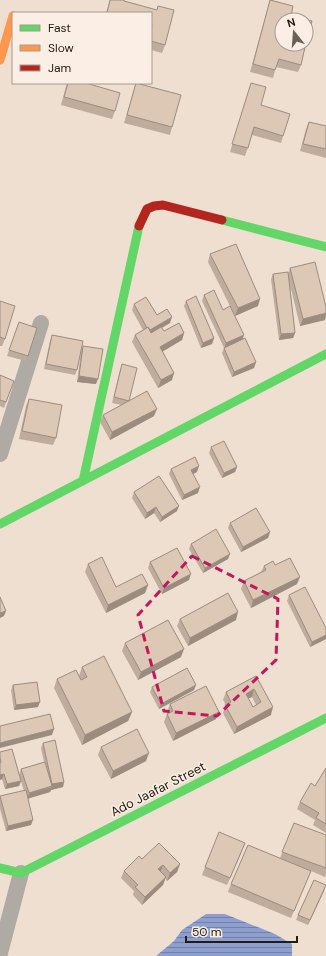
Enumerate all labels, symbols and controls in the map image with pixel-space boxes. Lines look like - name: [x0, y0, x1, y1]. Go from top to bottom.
- legend: [12, 12, 152, 84]
- north arrow: [274, 12, 314, 52]
- text: N: [285, 15, 297, 30]
- text: Fast: [48, 20, 71, 36]
- text: Slow: [48, 40, 74, 56]
- text: Jam: [48, 60, 71, 76]
- street label: Ado Jaafar Street: [108, 758, 208, 820]
- scale bar: [186, 918, 297, 944]
- text: 50 m: [192, 924, 221, 940]

